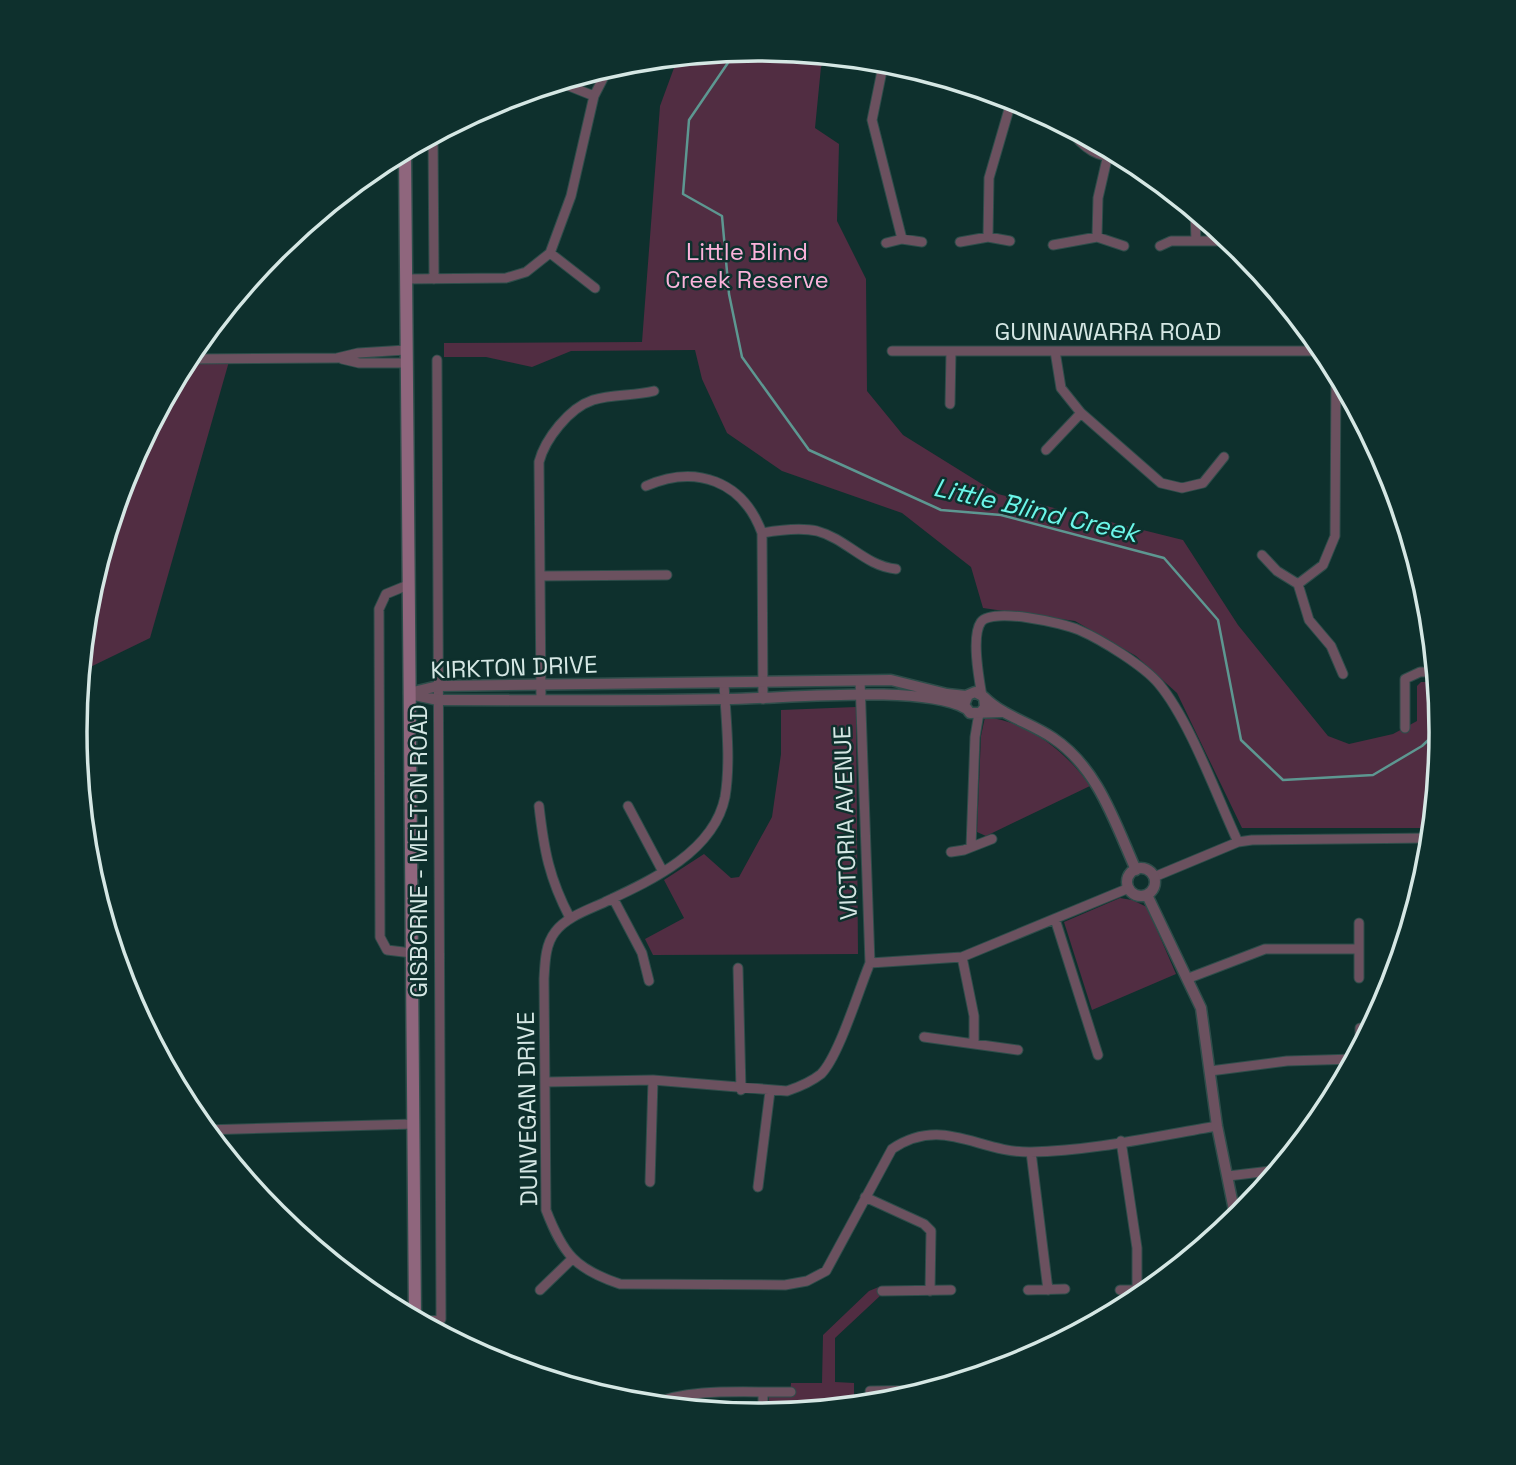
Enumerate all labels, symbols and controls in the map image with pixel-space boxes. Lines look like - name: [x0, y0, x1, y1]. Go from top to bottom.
- park label: Little Blind Creek Reserve: [665, 236, 829, 295]
- street label: GUNNAWARRA ROAD: [995, 316, 1221, 347]
- water label: Little Blind Creek: [930, 470, 1145, 551]
- street label: KIRKTON DRIVE: [430, 649, 598, 685]
- street label: GISBORNE - MELTON ROAD: [403, 704, 434, 998]
- street label: VICTORIA AVENUE: [826, 725, 864, 921]
- street label: DUNVEGAN DRIVE: [510, 1011, 544, 1207]

